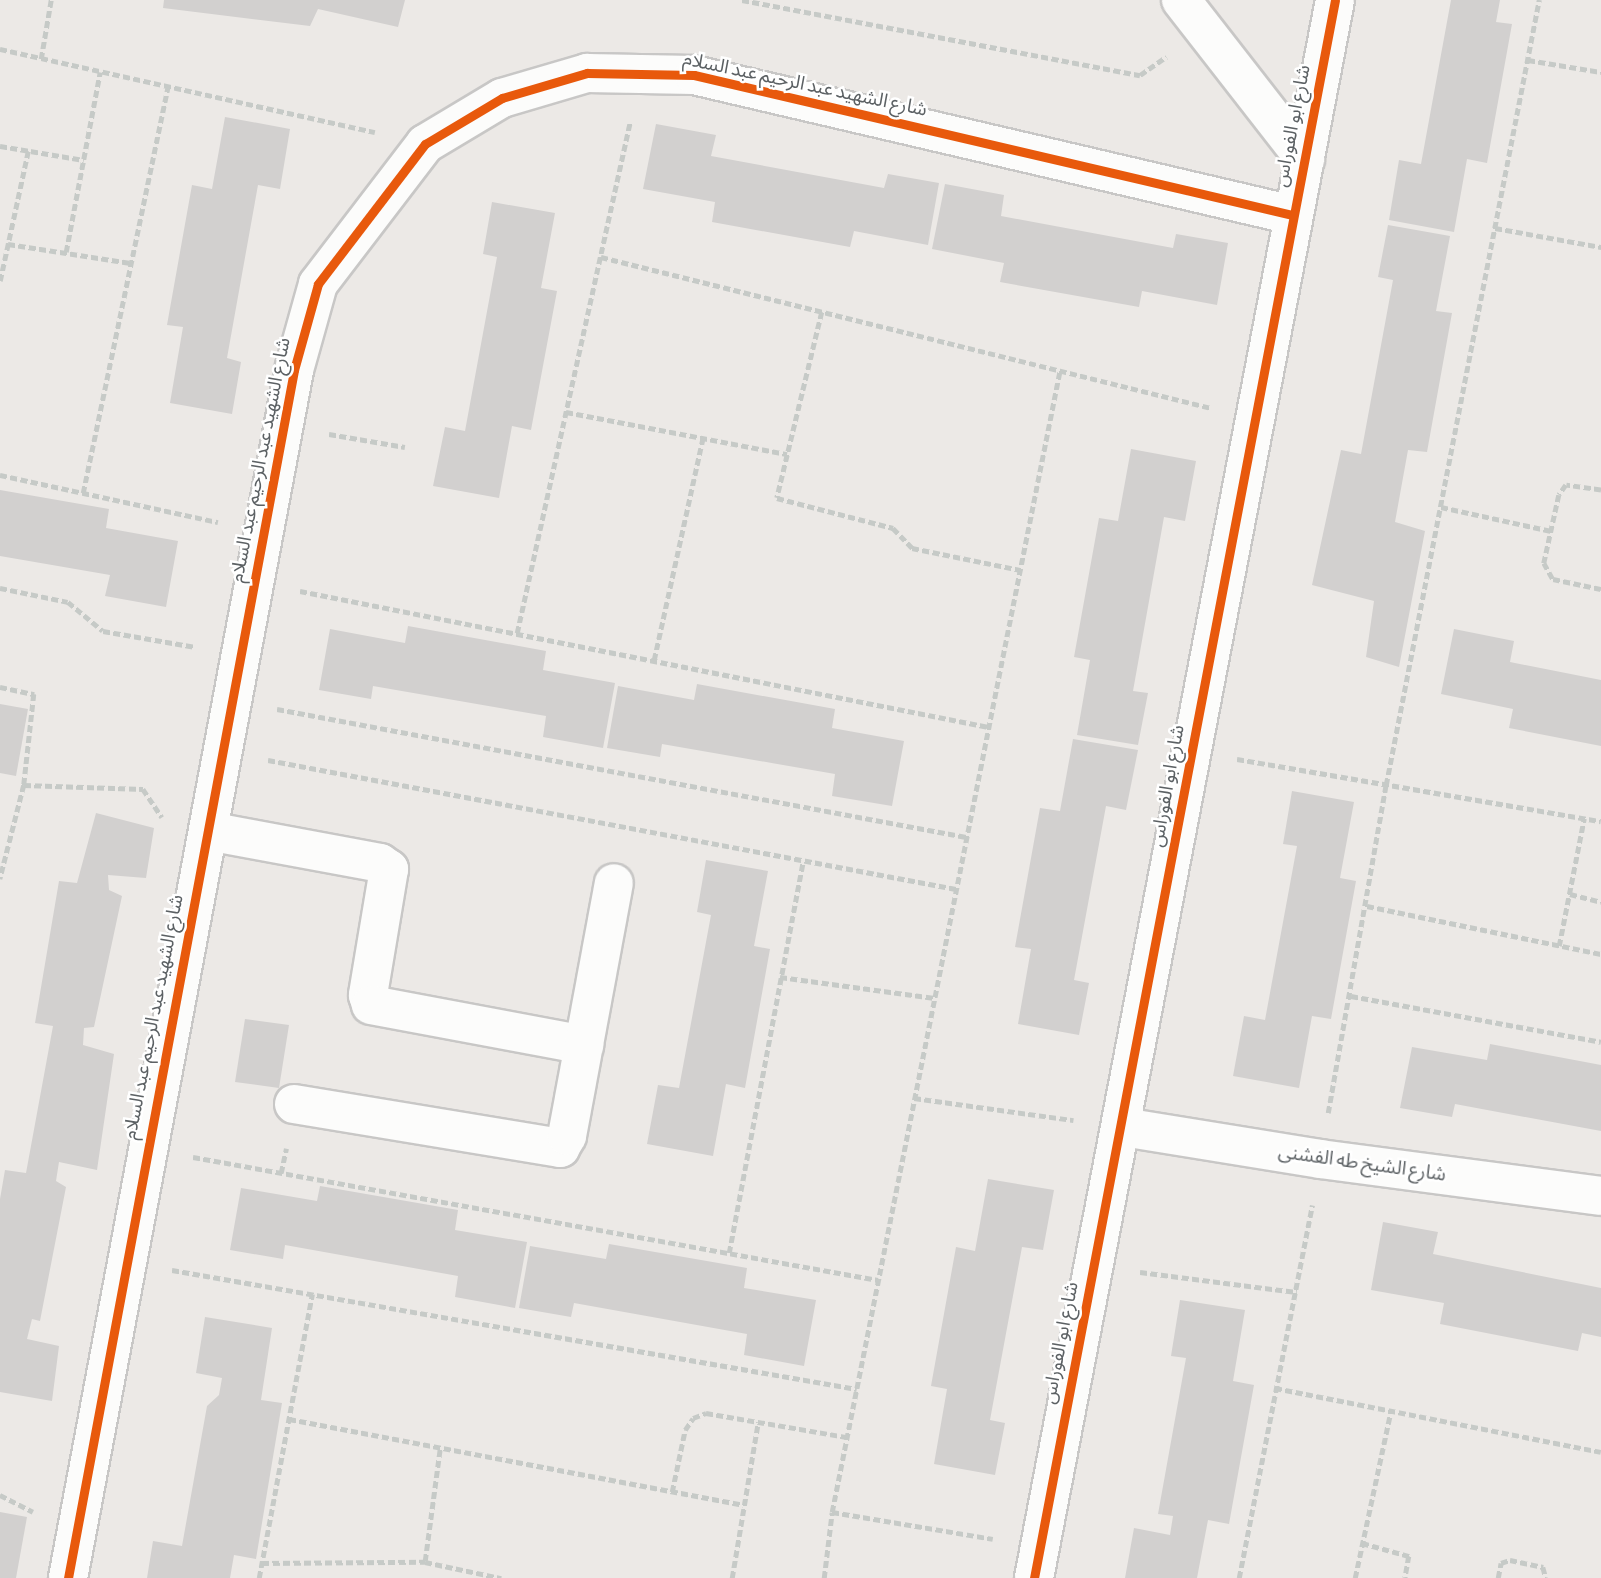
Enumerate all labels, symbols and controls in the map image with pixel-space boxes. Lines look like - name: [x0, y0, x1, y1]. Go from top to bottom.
- street label: شارع الشهيد عبد الرحيم عبد السلام: [681, 48, 929, 122]
- street label: شارع ابو الفوراس: [1270, 63, 1316, 189]
- street label: شارع الشهيد عبد الرحيم عبد السلام: [226, 336, 296, 584]
- street label: شارع ابو الفوراس: [1146, 723, 1190, 849]
- street label: شارع الشهيد عبد الرحيم عبد السلام: [119, 893, 189, 1141]
- street label: شارع الشيخ طه الفشنى: [1277, 1141, 1447, 1187]
- street label: شارع ابو الفوراس: [1038, 1280, 1084, 1406]

